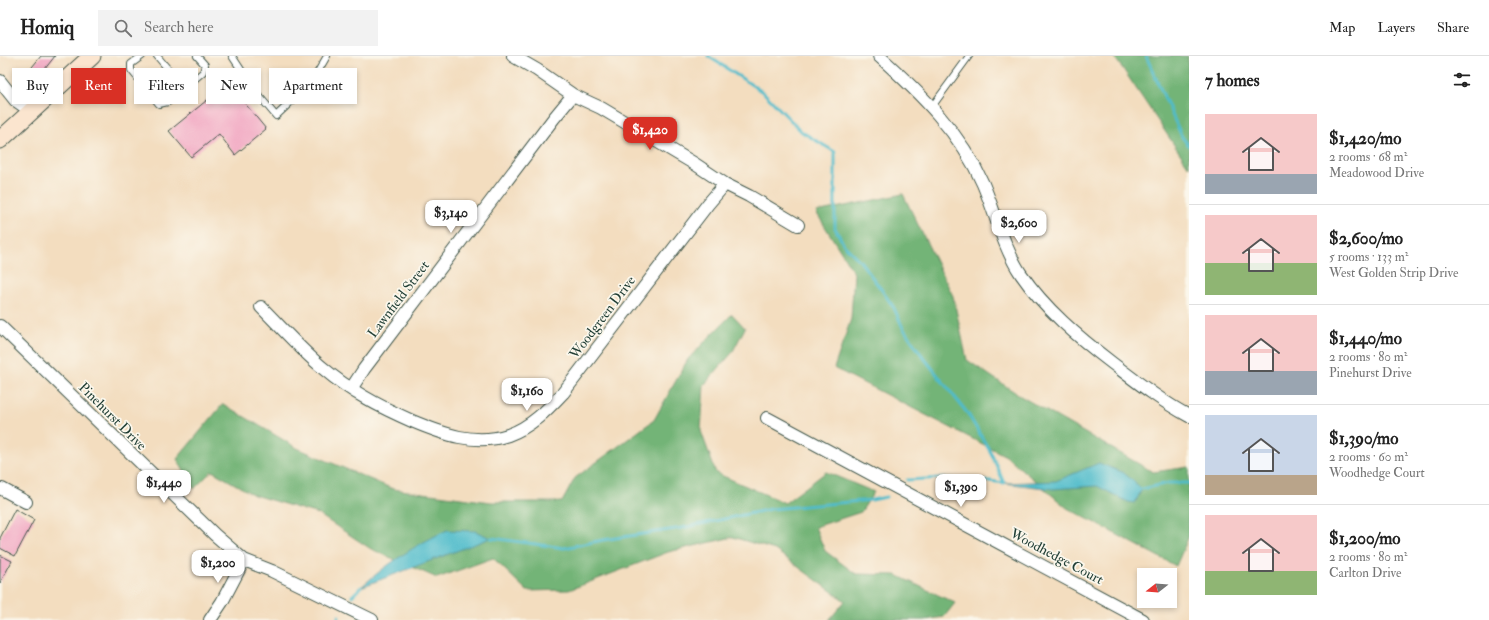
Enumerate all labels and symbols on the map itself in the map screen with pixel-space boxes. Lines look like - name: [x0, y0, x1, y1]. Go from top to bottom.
- pin: $1,420: [617, 117, 683, 151]
- pin: $3,140: [418, 200, 484, 234]
- pin: $2,600: [986, 210, 1052, 244]
- street label: Lawnfield Street: [364, 257, 433, 341]
- street label: Woodgreen Drive: [565, 272, 639, 363]
- pin: $1,160: [494, 378, 560, 412]
- street label: Pinehurst Drive: [75, 379, 150, 454]
- pin: $1,440: [131, 470, 197, 504]
- pin: $1,390: [928, 474, 994, 508]
- street label: Woodhedge Court: [1006, 524, 1107, 588]
- pin: $1,200: [185, 550, 251, 584]
- north arrow: [1137, 568, 1177, 608]

